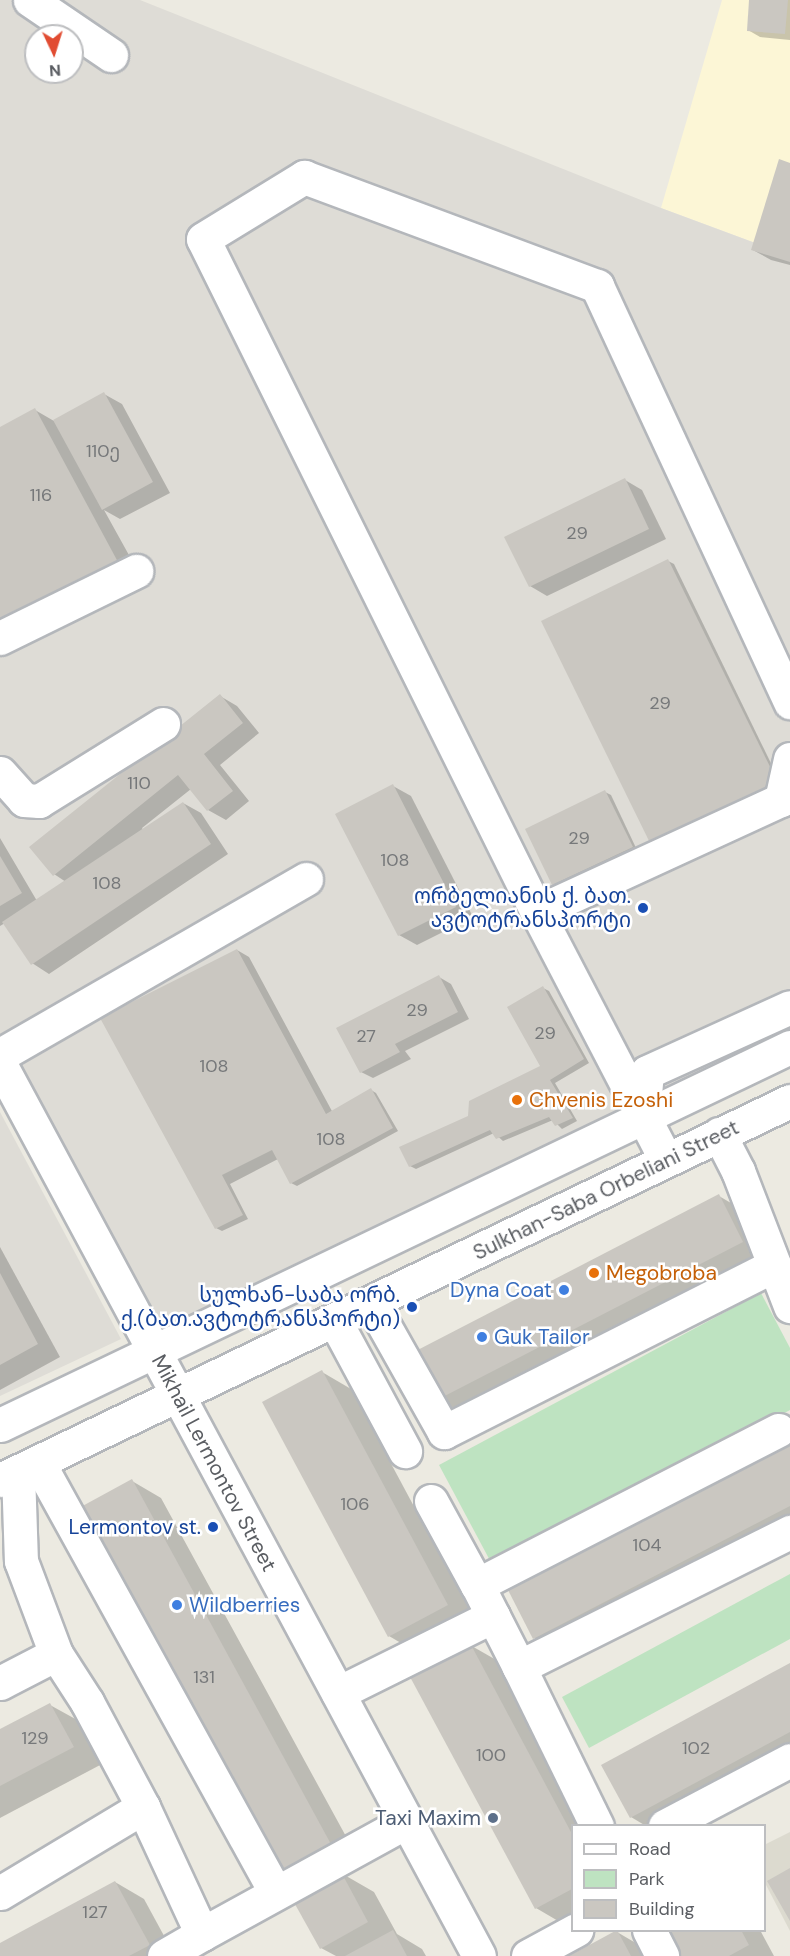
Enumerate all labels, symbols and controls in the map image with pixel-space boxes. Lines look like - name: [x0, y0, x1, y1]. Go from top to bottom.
- north arrow: [24, 24, 84, 84]
- text: N: [49, 60, 62, 81]
- house number: 110ე: [86, 440, 120, 462]
- house number: 116: [30, 484, 52, 506]
- house number: 29: [566, 522, 588, 544]
- house number: 29: [649, 692, 671, 714]
- house number: 110: [127, 772, 151, 794]
- house number: 29: [568, 827, 590, 849]
- house number: 108: [381, 849, 409, 871]
- house number: 108: [93, 872, 121, 894]
- place label: ორბელიანის ქ. ბათ. ავტოტრანსპორტი: [414, 883, 631, 933]
- marker: ორბელიანის ქ. ბათ. ავტოტრანსპორტი: [636, 901, 650, 915]
- house number: 29: [406, 999, 428, 1021]
- house number: 29: [534, 1022, 556, 1044]
- house number: 27: [356, 1025, 376, 1047]
- house number: 108: [200, 1055, 228, 1077]
- place label: Chvenis Ezoshi: [529, 1087, 673, 1113]
- marker: Chvenis Ezoshi: [510, 1093, 524, 1107]
- street label: Sulkhan-Saba Orbeliani Street: [469, 1115, 743, 1265]
- house number: 108: [317, 1128, 345, 1150]
- place label: Megobroba: [606, 1260, 717, 1286]
- marker: Megobroba: [587, 1266, 601, 1280]
- place label: Dyna Coat: [450, 1277, 552, 1303]
- place label: სულხან-საბა ორბ. ქ.(ბათ.ავტოტრანსპორტი): [121, 1282, 400, 1332]
- marker: Dyna Coat: [557, 1283, 571, 1297]
- marker: სულხან-საბა ორბ. ქ.(ბათ.ავტოტრანსპორტი): [405, 1300, 419, 1314]
- place label: Guk Tailor: [494, 1324, 590, 1350]
- marker: Guk Tailor: [475, 1330, 489, 1344]
- street label: Mikhail Lermontov Street: [146, 1350, 282, 1576]
- house number: 106: [340, 1493, 370, 1515]
- place label: Lermontov st.: [68, 1514, 201, 1540]
- marker: Lermontov st.: [206, 1520, 220, 1534]
- house number: 104: [633, 1534, 661, 1556]
- place label: Wildberries: [189, 1592, 300, 1618]
- marker: Wildberries: [170, 1598, 184, 1612]
- house number: 131: [193, 1666, 215, 1688]
- house number: 129: [21, 1727, 49, 1749]
- house number: 102: [682, 1737, 710, 1759]
- house number: 100: [476, 1744, 506, 1766]
- place label: Taxi Maxim: [375, 1805, 481, 1831]
- marker: Taxi Maxim: [486, 1811, 500, 1825]
- legend: [571, 1824, 766, 1932]
- text: Road: [629, 1837, 671, 1861]
- text: Park: [629, 1867, 665, 1891]
- text: Building: [629, 1897, 694, 1921]
- house number: 127: [82, 1901, 108, 1923]

